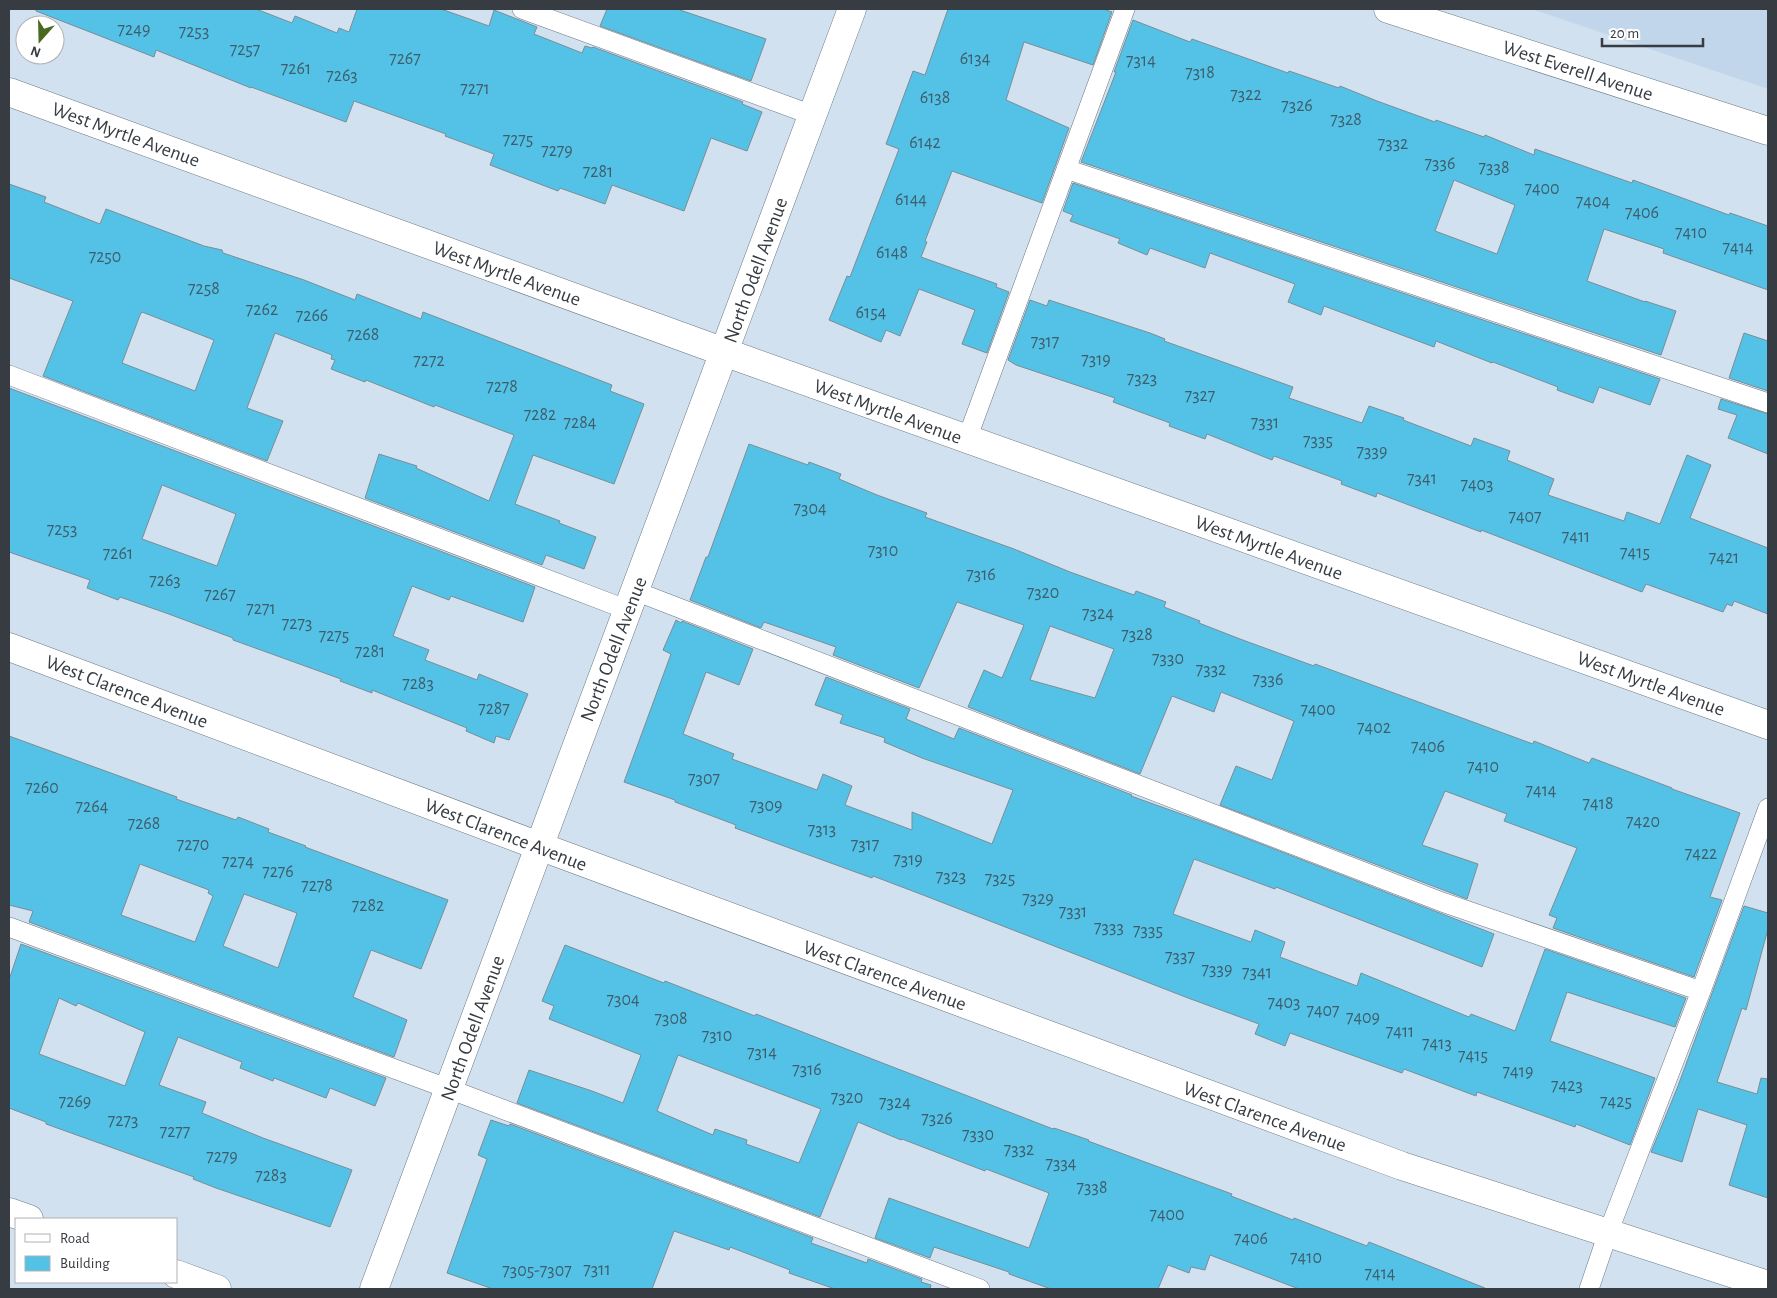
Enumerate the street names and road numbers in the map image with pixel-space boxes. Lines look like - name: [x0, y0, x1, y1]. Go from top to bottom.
- street label: West Everell Avenue: [1500, 37, 1655, 105]
- street label: West Myrtle Avenue: [49, 99, 202, 171]
- street label: North Odell Avenue: [720, 195, 792, 346]
- street label: West Myrtle Avenue: [430, 238, 583, 310]
- street label: West Myrtle Avenue: [811, 376, 964, 448]
- street label: West Myrtle Avenue: [1192, 512, 1345, 584]
- street label: North Odell Avenue: [577, 574, 651, 724]
- street label: West Myrtle Avenue: [1574, 648, 1727, 720]
- street label: West Clarence Avenue: [43, 652, 211, 732]
- street label: West Clarence Avenue: [422, 795, 590, 875]
- street label: West Clarence Avenue: [800, 937, 969, 1015]
- street label: North Odell Avenue: [437, 953, 509, 1104]
- street label: West Clarence Avenue: [1180, 1078, 1349, 1156]

